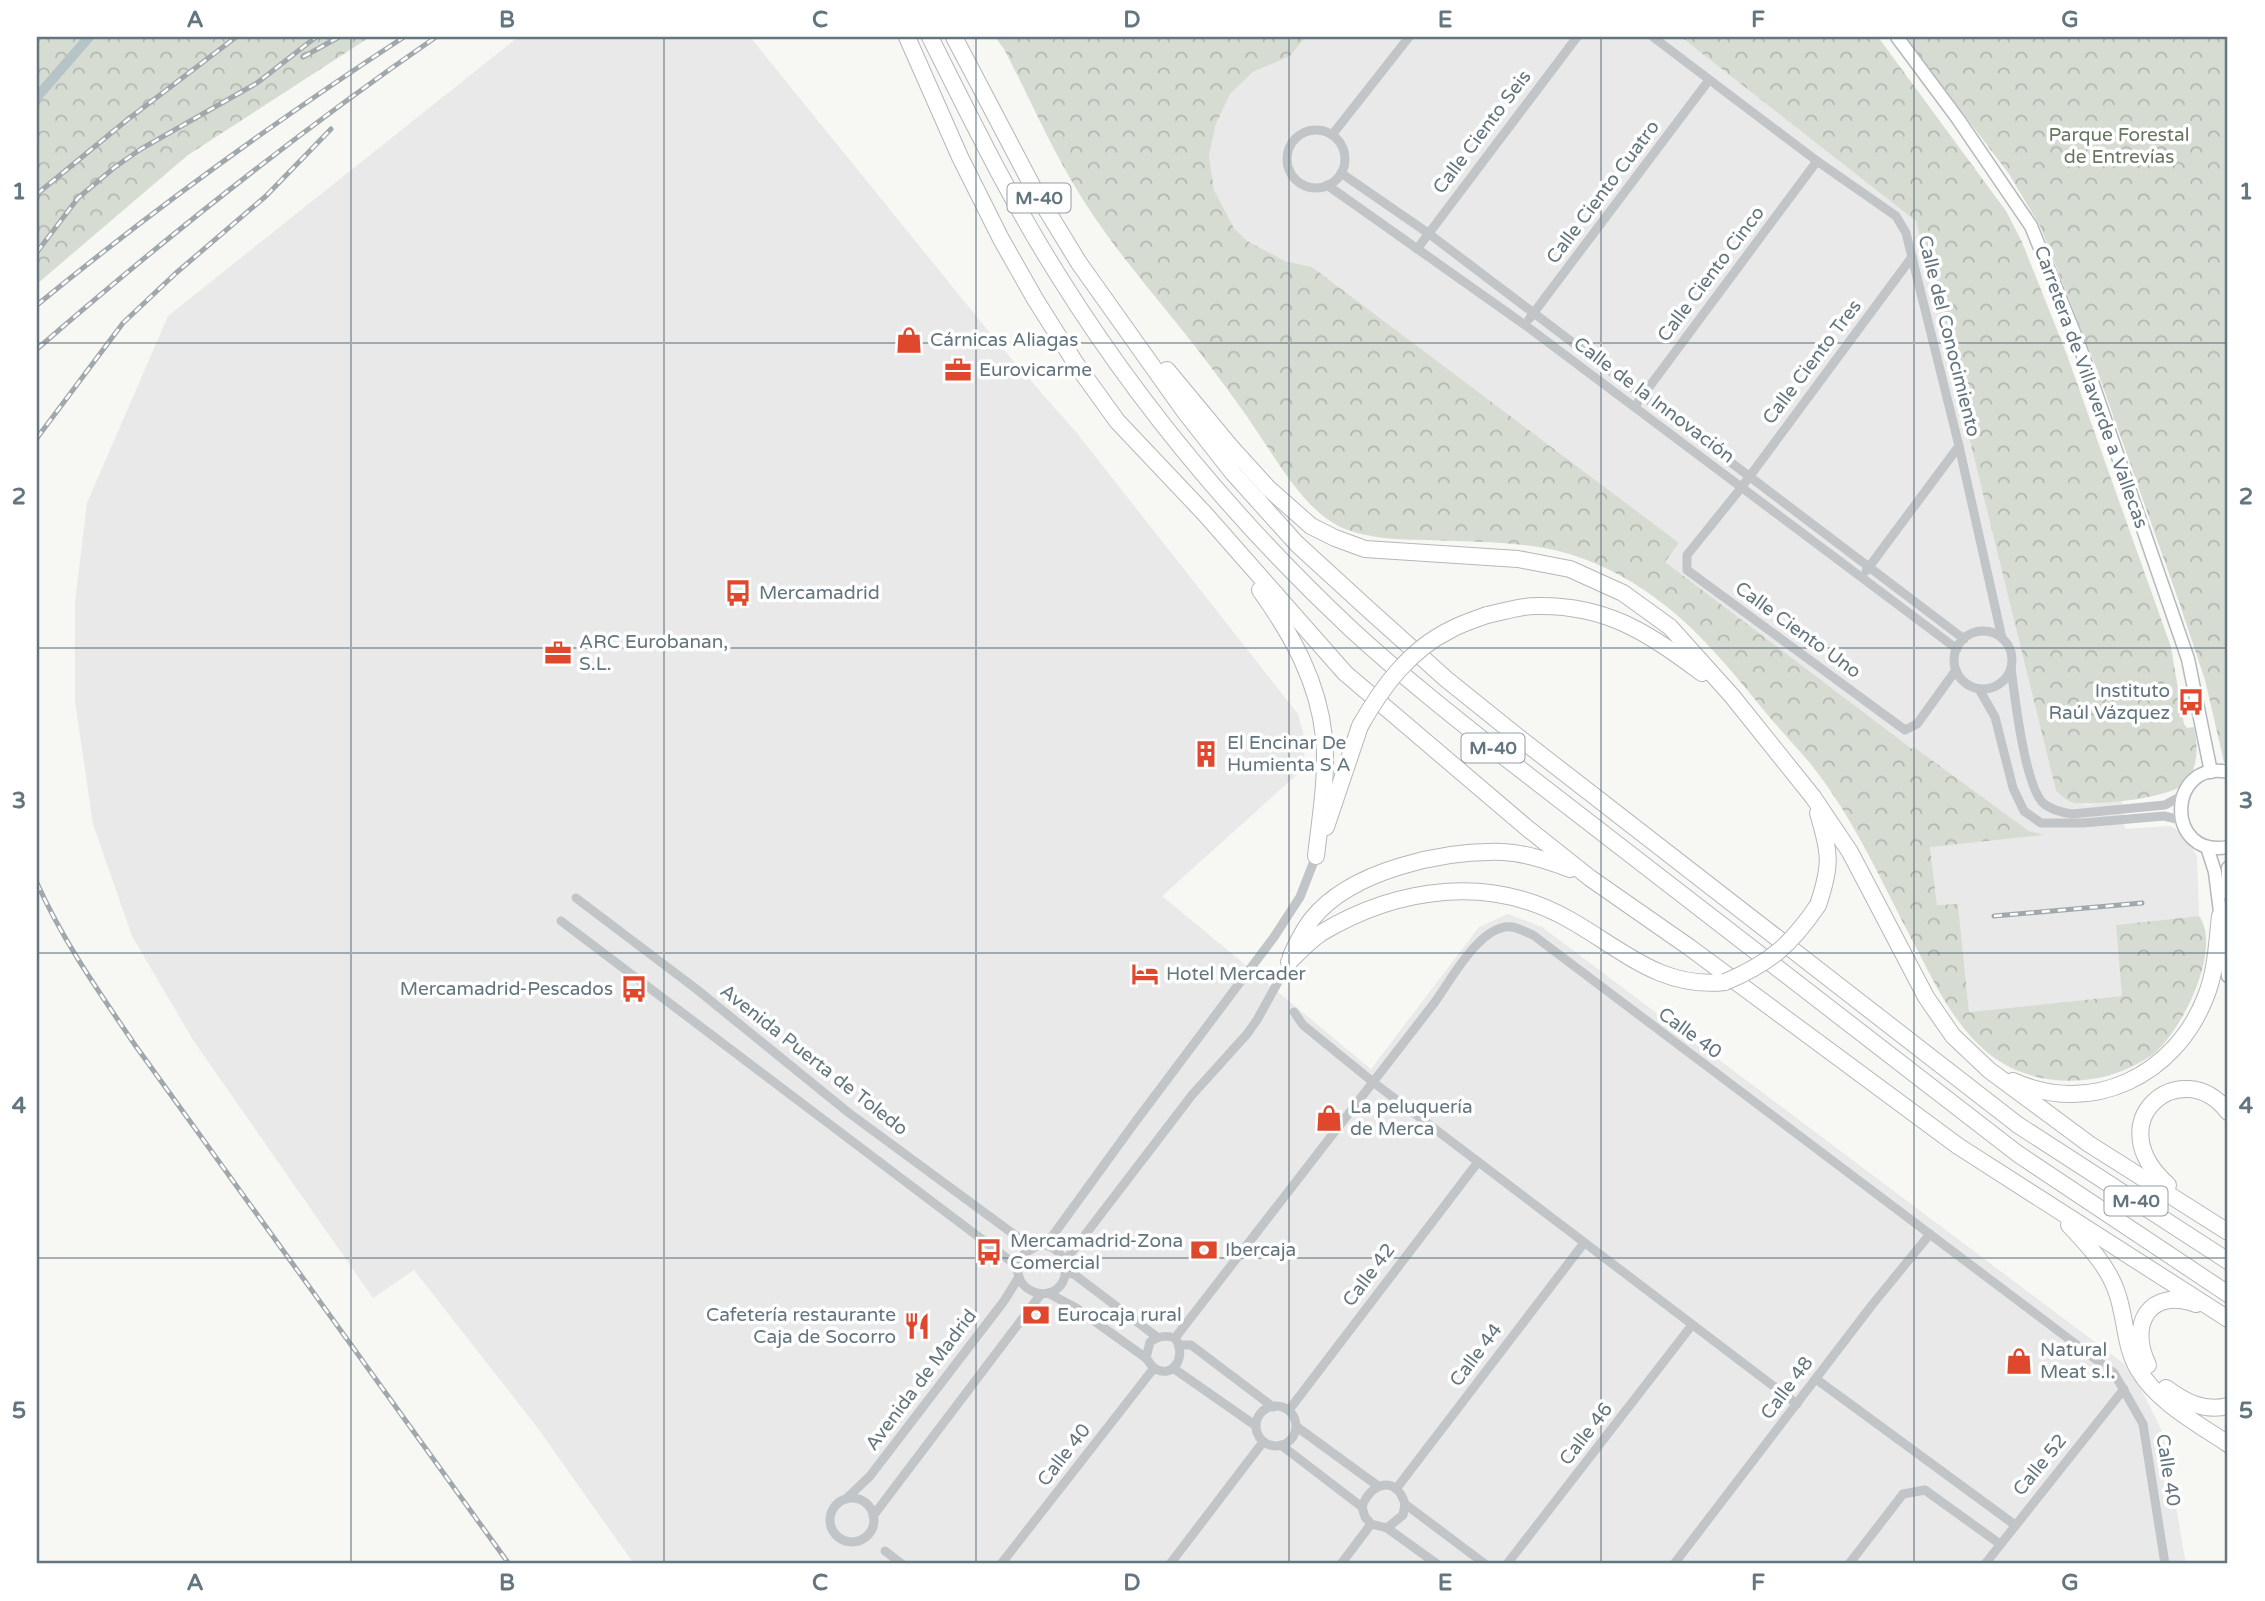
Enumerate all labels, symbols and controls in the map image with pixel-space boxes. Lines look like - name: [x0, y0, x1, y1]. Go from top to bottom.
- text: A: [186, 6, 204, 34]
- text: B: [499, 6, 515, 34]
- text: C: [812, 6, 828, 34]
- text: D: [1123, 6, 1141, 34]
- text: E: [1438, 6, 1452, 34]
- text: F: [1751, 6, 1765, 34]
- text: G: [2061, 6, 2079, 34]
- street label: Calle Ciento Seis: [1428, 66, 1536, 198]
- street label: Calle Ciento Cuatro: [1542, 116, 1664, 268]
- park label: Parque Forestal de Entrevías: [2049, 124, 2190, 168]
- text: 1: [12, 178, 26, 206]
- text: 1: [2239, 178, 2253, 206]
- road number: M-40: [1007, 183, 1070, 212]
- street label: Calle Ciento Cinco: [1653, 202, 1769, 346]
- street label: Calle del Conocimiento: [1913, 233, 1985, 439]
- street label: Carretera de Villaverde a Vallecas: [2030, 243, 2152, 531]
- street label: Calle Ciento Tres: [1758, 295, 1866, 429]
- shop icon: Cárnicas Aliagas: [894, 325, 924, 355]
- place label: Cárnicas Aliagas: [930, 329, 1078, 351]
- street label: Calle de la Innovación: [1569, 332, 1739, 468]
- office icon: Eurovicarme: [943, 355, 973, 385]
- place label: Eurovicarme: [979, 359, 1092, 381]
- text: 2: [12, 483, 26, 511]
- text: 2: [2239, 483, 2253, 511]
- street label: Calle Ciento Uno: [1731, 577, 1865, 683]
- bus stop icon: Mercamadrid: [723, 578, 753, 608]
- place label: Mercamadrid: [759, 582, 880, 604]
- place label: ARC Eurobanan, S.L.: [579, 631, 728, 675]
- office icon: ARC Eurobanan, S.L.: [543, 638, 573, 668]
- place label: Instituto Raúl Vázquez: [2049, 680, 2170, 724]
- bus stop icon: Instituto Raúl Vázquez: [2176, 687, 2206, 717]
- place label: El Encinar De Humienta S A: [1227, 732, 1351, 776]
- road number: M-40: [1462, 734, 1524, 762]
- building icon: El Encinar De Humienta S A: [1191, 739, 1221, 769]
- text: 3: [12, 787, 26, 815]
- text: 3: [2239, 787, 2253, 815]
- hotel icon: Hotel Mercader: [1130, 959, 1160, 989]
- place label: Hotel Mercader: [1166, 963, 1306, 985]
- bus stop icon: Mercamadrid-Pescados: [619, 974, 649, 1004]
- place label: Mercamadrid-Pescados: [400, 978, 613, 1000]
- street label: Avenida Puerta de Toledo: [716, 980, 912, 1140]
- street label: Calle 40: [1654, 1003, 1726, 1063]
- text: 4: [12, 1092, 27, 1120]
- text: 4: [2239, 1092, 2254, 1120]
- place label: La peluquería de Merca: [1350, 1096, 1473, 1140]
- shop icon: La peluquería de Merca: [1314, 1103, 1344, 1133]
- road number: M-40: [2104, 1186, 2168, 1216]
- place label: Mercamadrid-Zona Comercial: [1010, 1230, 1183, 1274]
- bank icon: Ibercaja: [1189, 1235, 1219, 1265]
- bus stop icon: Mercamadrid-Zona Comercial: [974, 1237, 1004, 1267]
- place label: Ibercaja: [1225, 1239, 1296, 1261]
- street label: Calle 42: [1338, 1239, 1400, 1311]
- bank icon: Eurocaja rural: [1021, 1300, 1051, 1330]
- place label: Cafetería restaurante Caja de Socorro: [706, 1304, 896, 1348]
- place label: Eurocaja rural: [1057, 1304, 1182, 1326]
- street label: Avenida de Madrid: [861, 1305, 981, 1455]
- restaurant icon: Cafetería restaurante Caja de Socorro: [902, 1311, 932, 1341]
- street label: Calle 44: [1445, 1319, 1507, 1391]
- place label: Natural Meat s.l.: [2040, 1339, 2115, 1383]
- shop icon: Natural Meat s.l.: [2004, 1346, 2034, 1376]
- street label: Calle 48: [1756, 1352, 1818, 1424]
- text: 5: [12, 1397, 26, 1425]
- text: 5: [2239, 1397, 2253, 1425]
- street label: Calle 46: [1555, 1398, 1617, 1469]
- street label: Calle 40: [1033, 1419, 1095, 1490]
- street label: Calle 52: [2009, 1430, 2071, 1500]
- street label: Calle 40: [2151, 1432, 2185, 1508]
- text: A: [186, 1569, 204, 1597]
- text: B: [499, 1569, 515, 1597]
- text: C: [812, 1569, 828, 1597]
- text: D: [1123, 1569, 1141, 1597]
- text: E: [1438, 1569, 1452, 1597]
- text: F: [1751, 1569, 1765, 1597]
- text: G: [2061, 1569, 2079, 1597]

